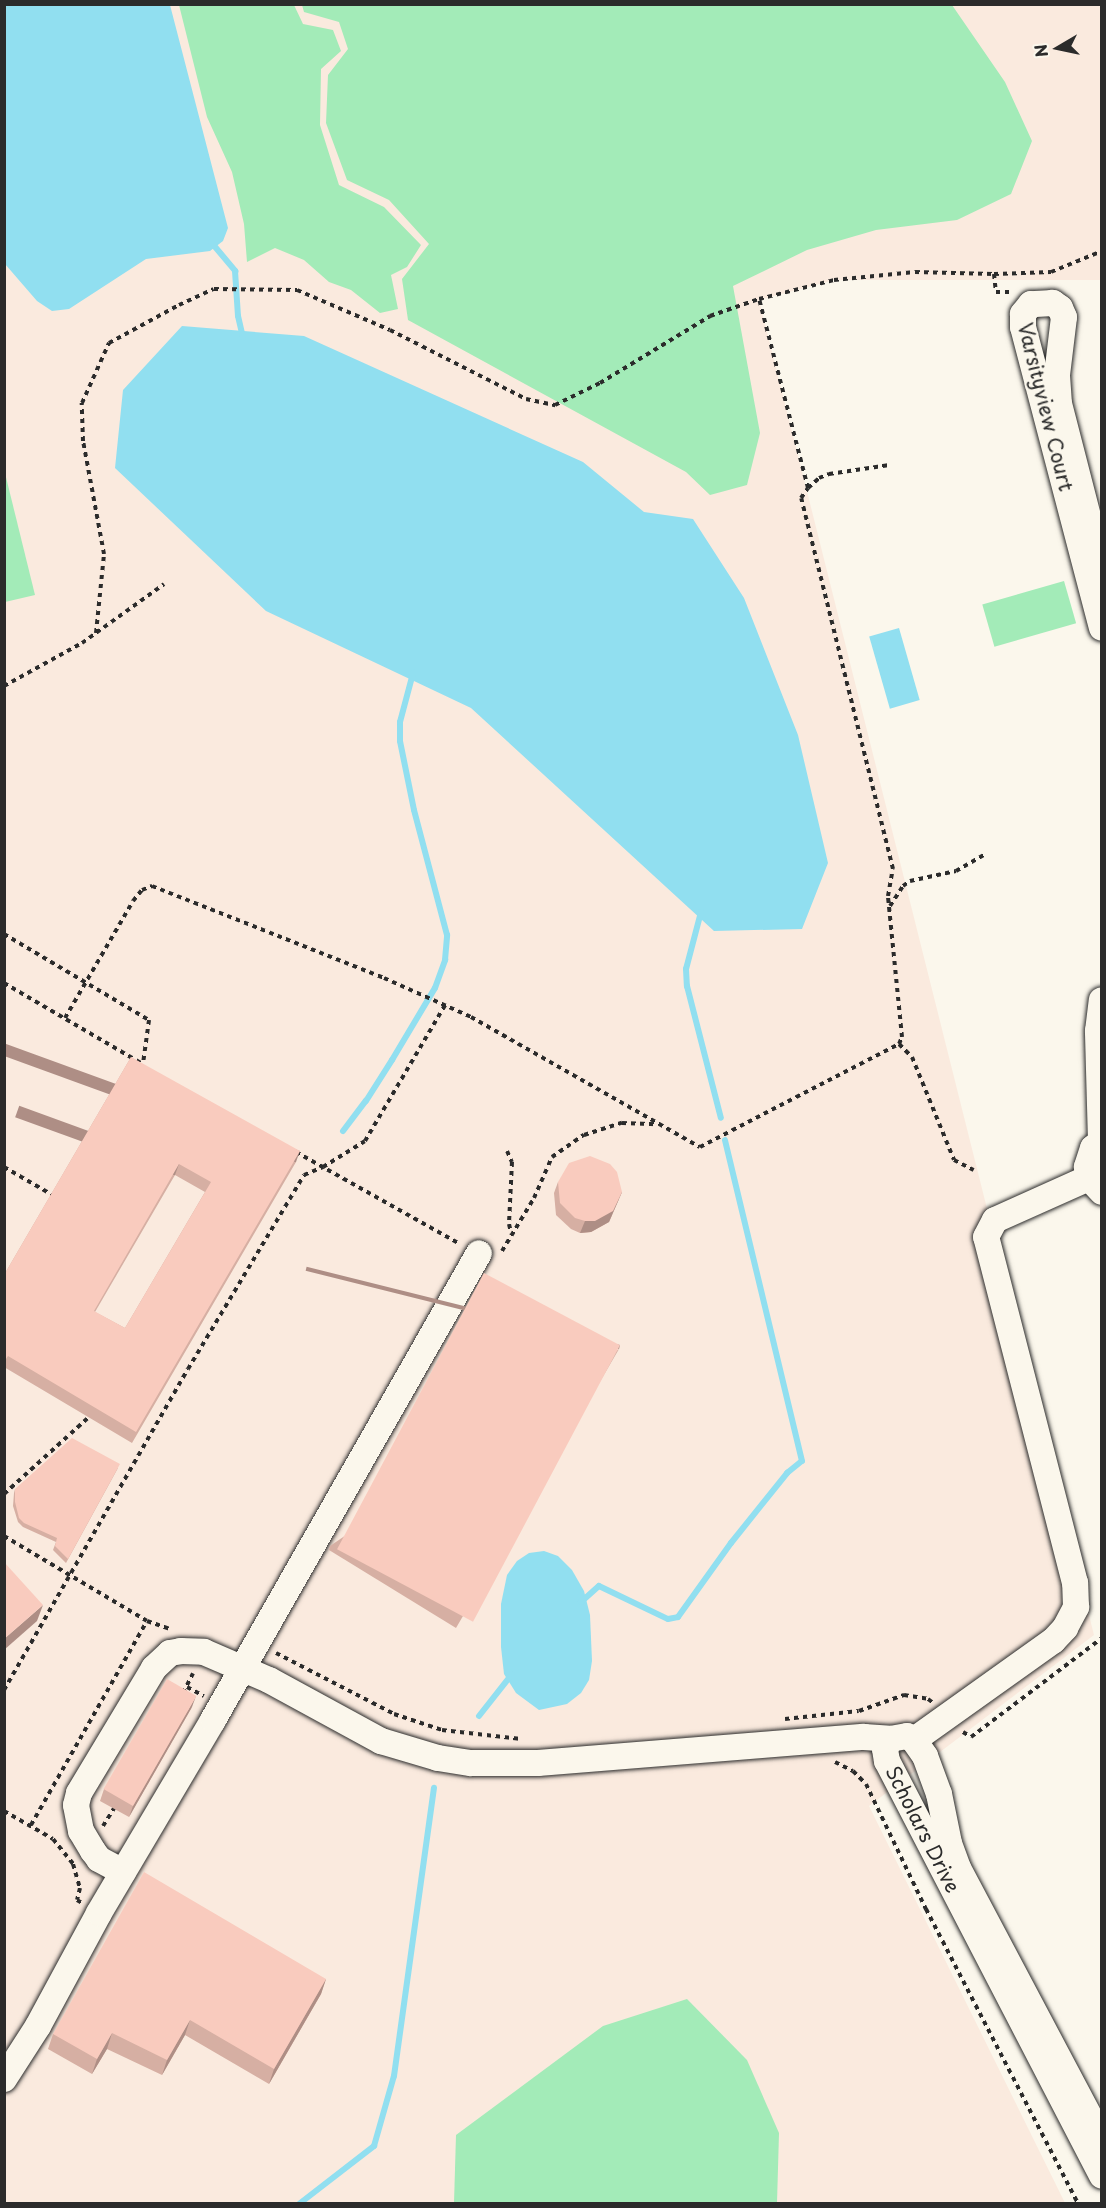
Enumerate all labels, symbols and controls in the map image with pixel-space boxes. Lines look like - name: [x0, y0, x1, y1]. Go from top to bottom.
- north arrow: [1028, 18, 1088, 78]
- text: N: [1027, 43, 1053, 59]
- street label: Varsityview Court: [1014, 321, 1078, 493]
- street label: Scholars Drive: [881, 1762, 965, 1896]

